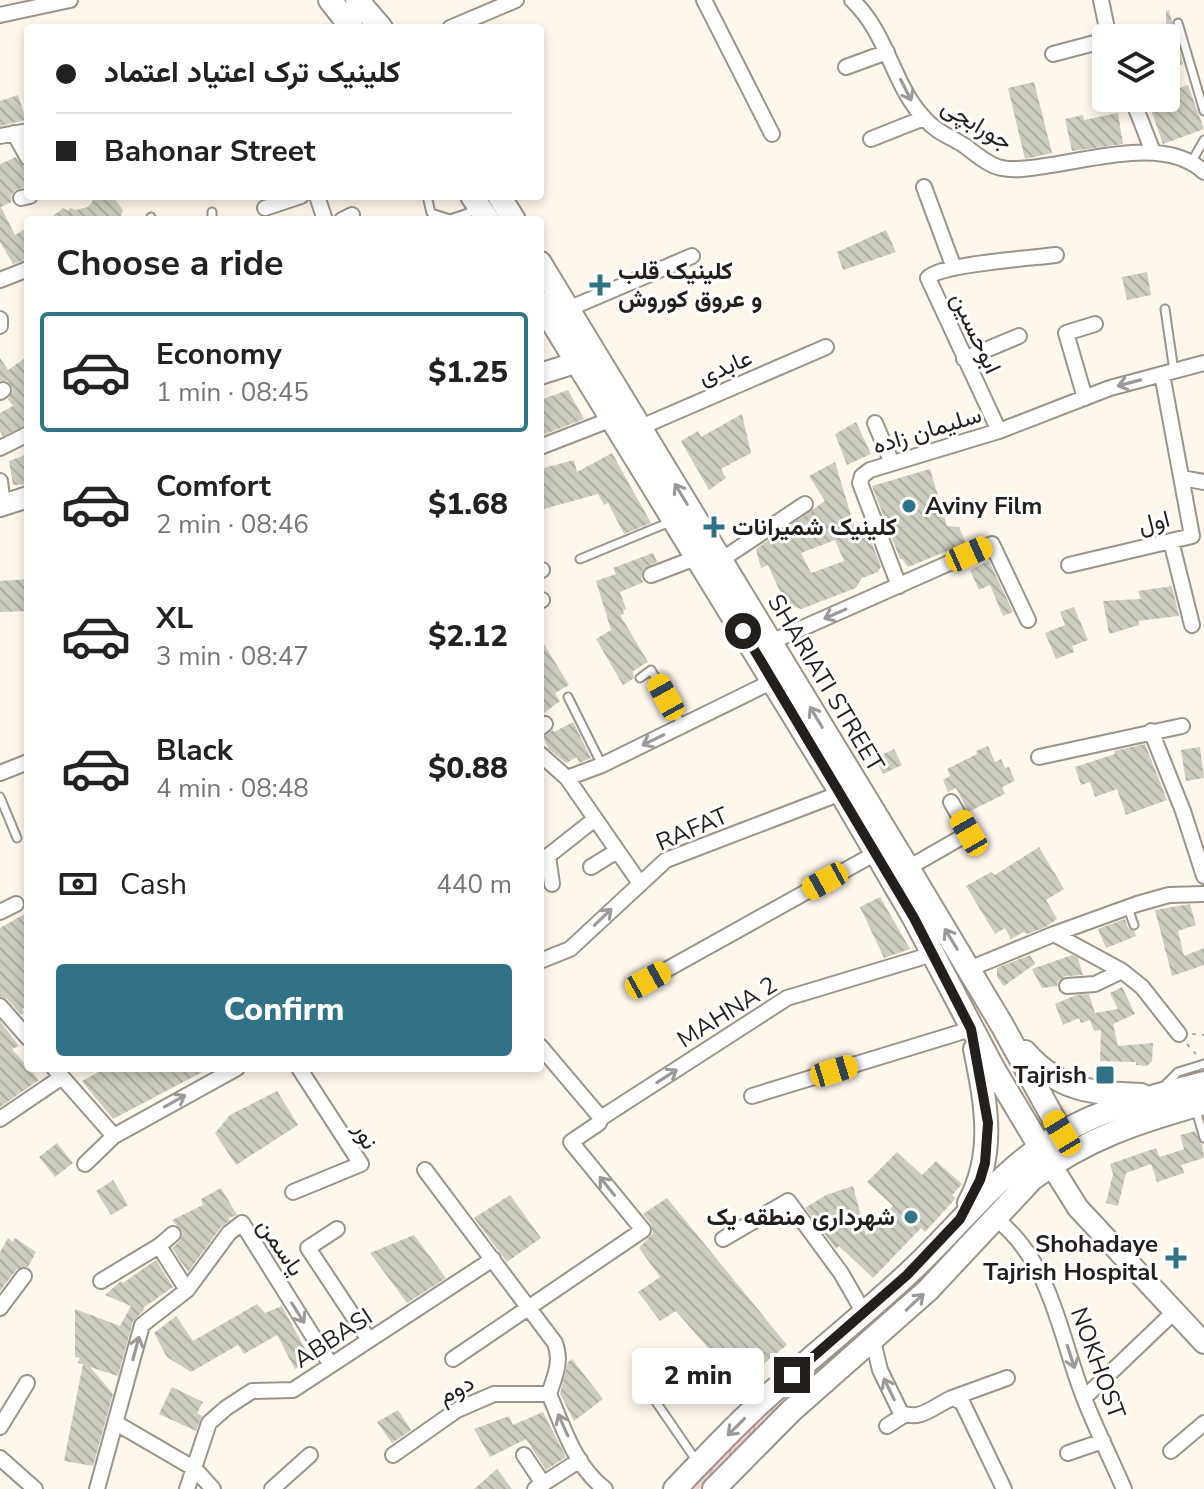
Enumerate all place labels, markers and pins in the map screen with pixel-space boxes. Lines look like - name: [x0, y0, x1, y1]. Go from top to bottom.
- place label: کلینیک قلب و عروق کوروش: [618, 255, 762, 315]
- marker: کلینیک قلب و عروق کوروش: [589, 274, 611, 296]
- place label: Aviny Film: [925, 490, 1042, 522]
- marker: Aviny Film: [900, 497, 918, 515]
- place label: کلینیک شمیرانات: [732, 511, 897, 543]
- marker: کلینیک شمیرانات: [703, 516, 725, 538]
- place label: Tajrish: [1013, 1059, 1087, 1091]
- marker: Tajrish: [1094, 1064, 1116, 1086]
- place label: شهرداری منطقه یک: [707, 1201, 895, 1233]
- marker: شهرداری منطقه یک: [902, 1208, 920, 1226]
- place label: Shohadaye Tajrish Hospital: [983, 1228, 1158, 1288]
- marker: Shohadaye Tajrish Hospital: [1165, 1247, 1187, 1269]

